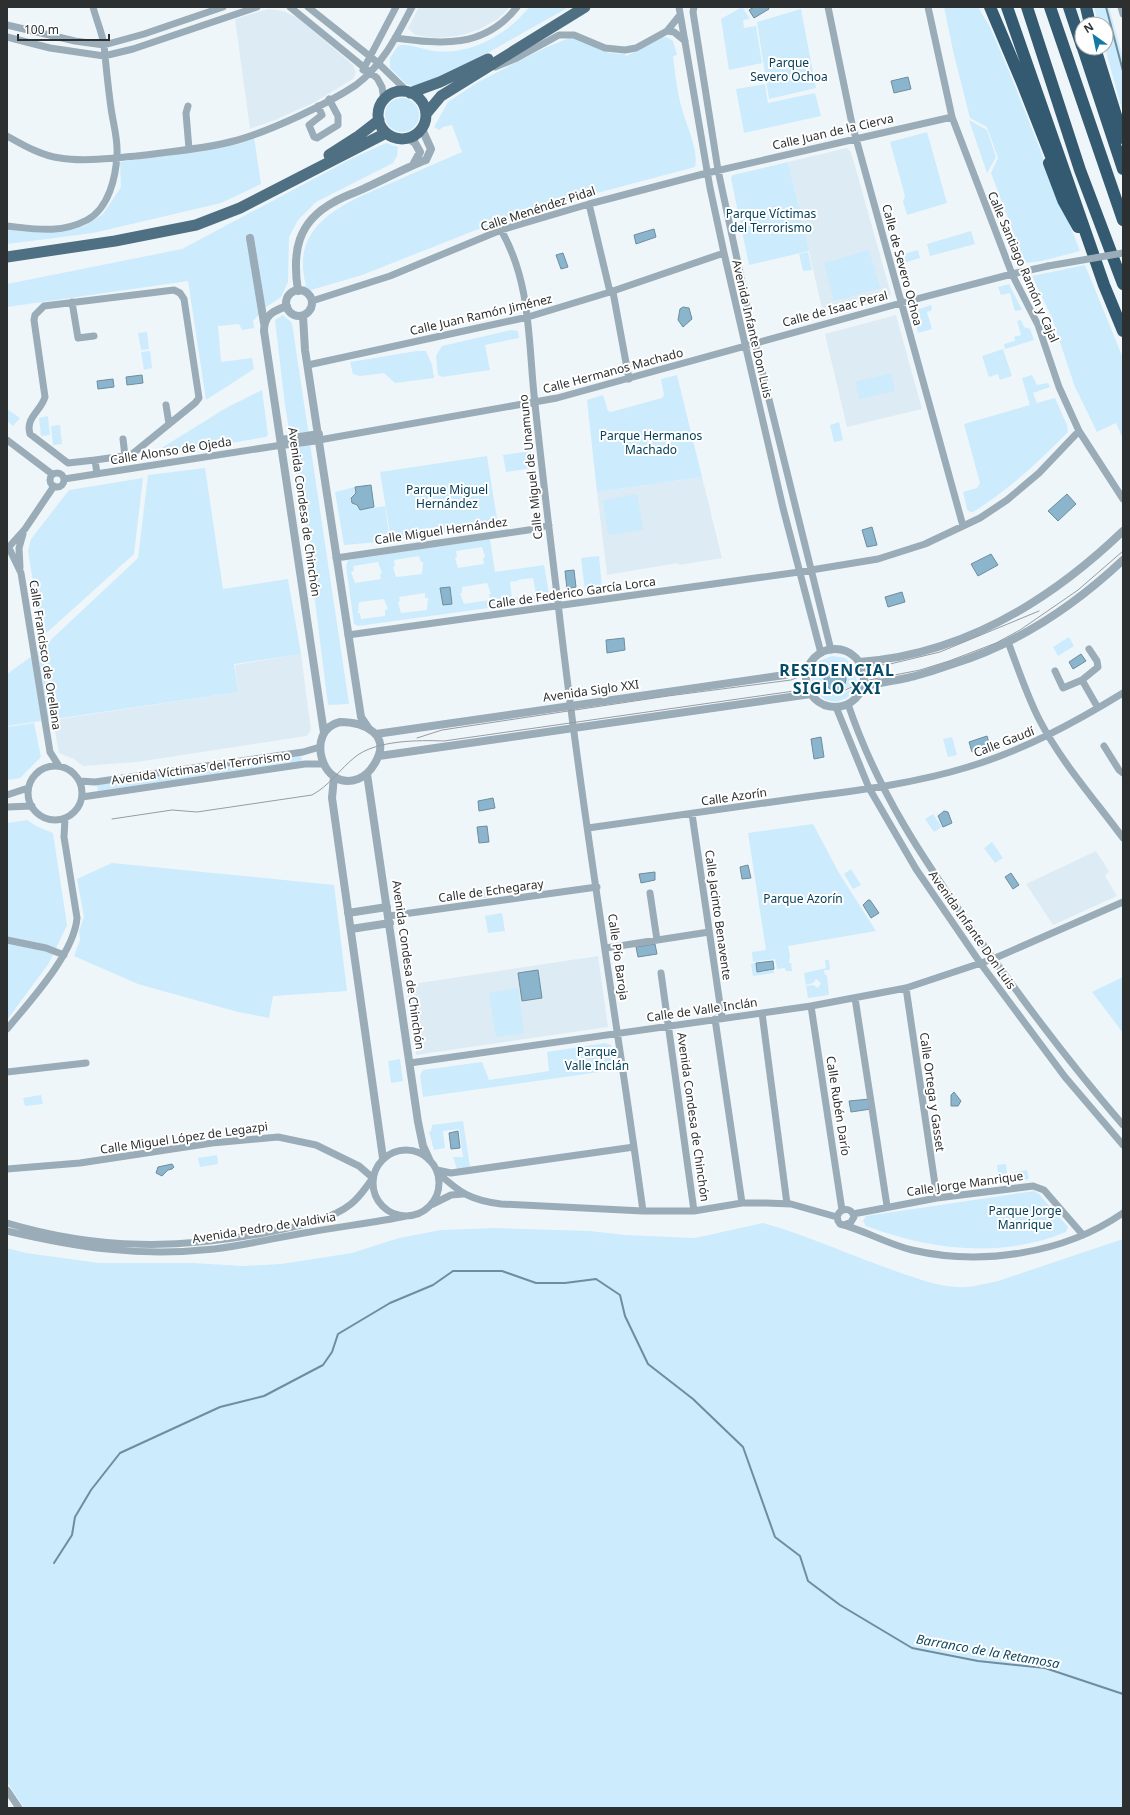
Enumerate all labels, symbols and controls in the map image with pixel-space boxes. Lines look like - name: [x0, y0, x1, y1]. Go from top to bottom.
- scale bar: [18, 16, 109, 42]
- north arrow: [1074, 16, 1114, 56]
- text: N: [1080, 18, 1096, 36]
- text: 100 m: [24, 21, 59, 38]
- park label: Parque Severo Ochoa: [750, 54, 828, 85]
- street label: Calle Juan de la Cierva: [771, 109, 895, 154]
- street label: Calle Menéndez Pidal: [478, 182, 598, 235]
- street label: Calle Santiago Ramón y Cajal: [984, 189, 1063, 345]
- street label: Calle de Severo Ochoa: [878, 202, 927, 328]
- park label: Parque Víctimas del Terrorismo: [726, 205, 817, 236]
- street label: Avenida Infante Don Luis: [728, 258, 777, 400]
- street label: Calle de Isaac Peral: [780, 286, 889, 331]
- street label: Calle Juan Ramón Jiménez: [408, 290, 554, 339]
- street label: Calle Hermanos Machado: [541, 344, 685, 397]
- street label: Calle Miguel de Unamuno: [514, 394, 547, 540]
- street label: Avenida Condesa de Chinchón: [284, 426, 325, 598]
- park label: Parque Hermanos Machado: [600, 427, 702, 458]
- street label: Calle Alonso de Ojeda: [109, 433, 233, 468]
- park label: Parque Miguel Hernández: [406, 481, 488, 512]
- street label: Calle Miguel Hernández: [373, 513, 509, 548]
- street label: Calle de Federico García Lorca: [487, 572, 657, 613]
- street label: Calle Francisco de Orellana: [25, 579, 66, 731]
- district label: RESIDENCIAL SIGLO XXI: [779, 659, 895, 699]
- street label: Avenida Siglo XXI: [542, 675, 640, 706]
- street label: Calle Gaudí: [971, 722, 1037, 761]
- street label: Avenida Víctimas del Terrorismo: [110, 747, 292, 789]
- street label: Calle Azorín: [700, 783, 768, 810]
- street label: Calle Jacinto Benavente: [701, 849, 736, 981]
- street label: Avenida Infante Don Luis: [925, 867, 1020, 993]
- street label: Calle de Echegaray: [437, 875, 545, 906]
- street label: Avenida Condesa de Chinchón: [388, 879, 429, 1051]
- park label: Parque Azorín: [763, 890, 843, 907]
- street label: Calle Pío Baroja: [604, 912, 633, 1001]
- street label: Calle de Valle Inclán: [645, 993, 759, 1026]
- street label: Avenida Condesa de Chinchón: [673, 1031, 714, 1203]
- street label: Calle Ortega y Gasset: [916, 1031, 949, 1153]
- park label: Parque Valle Inclán: [565, 1043, 629, 1074]
- street label: Calle Rubén Darío: [822, 1055, 855, 1157]
- street label: Calle Miguel López de Legazpi: [99, 1117, 269, 1158]
- street label: Calle Jorge Manrique: [905, 1167, 1025, 1200]
- park label: Parque Jorge Manrique: [989, 1202, 1062, 1233]
- street label: Avenida Pedro de Valdivia: [191, 1208, 337, 1247]
- water label: Barranco de la Retamosa: [915, 1629, 1062, 1673]

